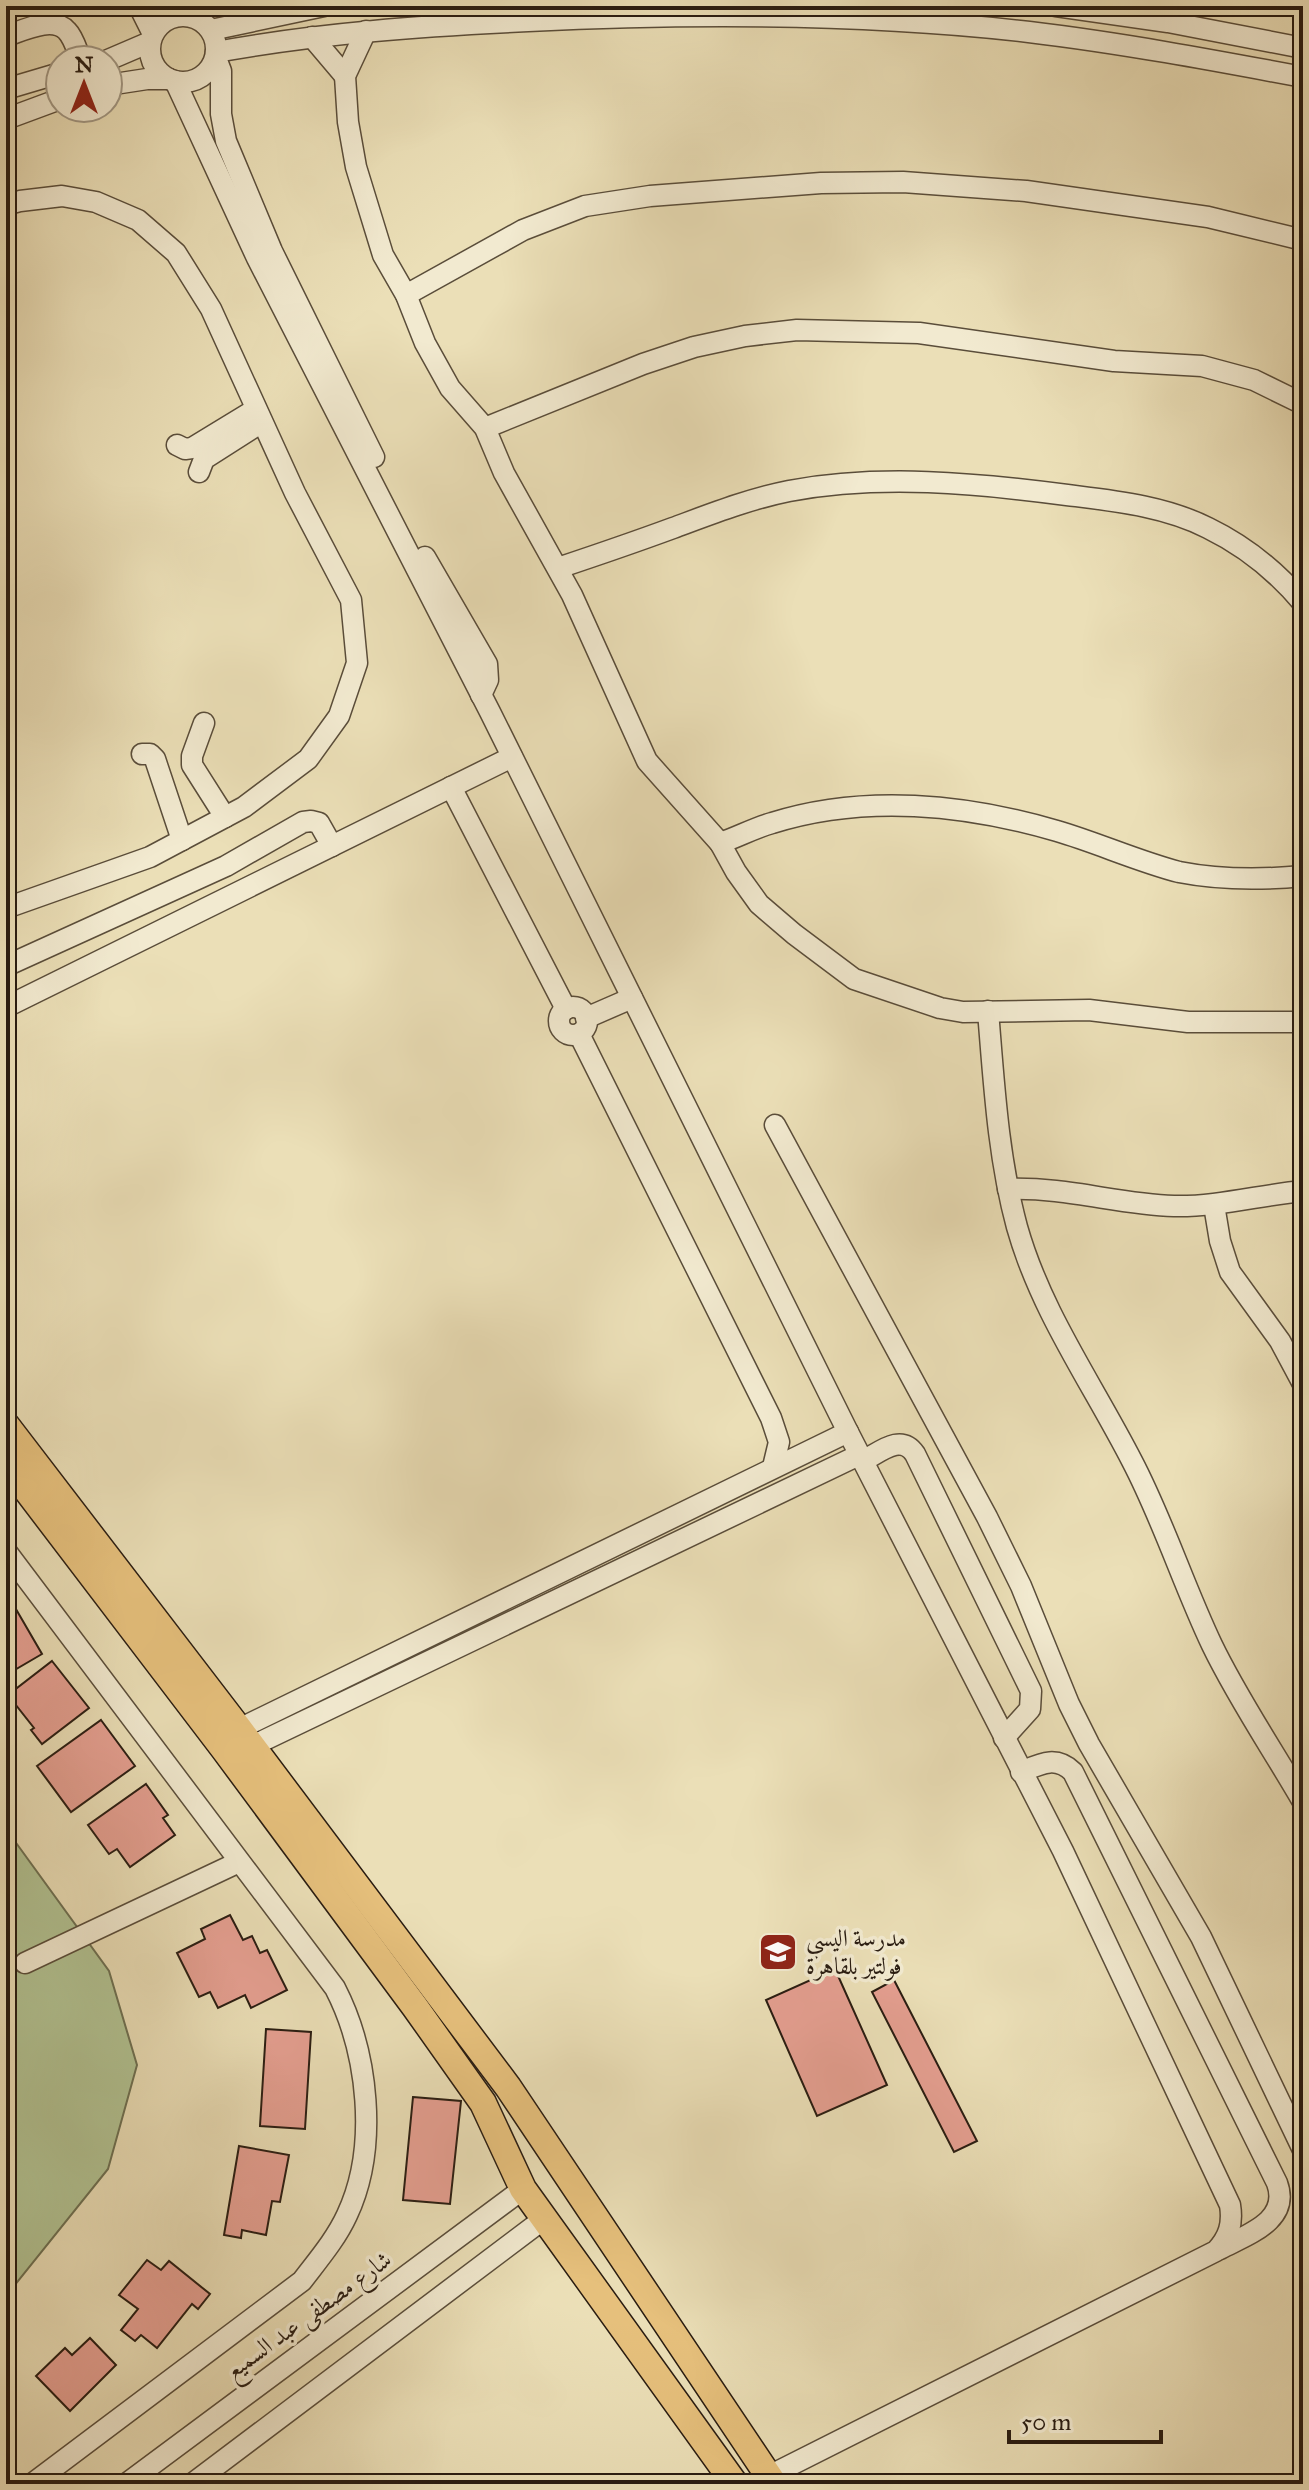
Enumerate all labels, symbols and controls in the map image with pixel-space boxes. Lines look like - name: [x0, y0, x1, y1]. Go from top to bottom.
- north arrow: [44, 44, 124, 124]
- text: N: [75, 51, 94, 78]
- place label: مدرسة اليسي فولتير بلقاهرة: [806, 1923, 906, 1981]
- school or university icon: مدرسة اليسي فولتير بلقاهرة: [757, 1931, 799, 1973]
- street label: شارع مصطفى عبد السميع: [219, 2244, 401, 2391]
- scale bar: [1009, 2394, 1161, 2444]
- text: 50 m: [1021, 2407, 1071, 2437]

